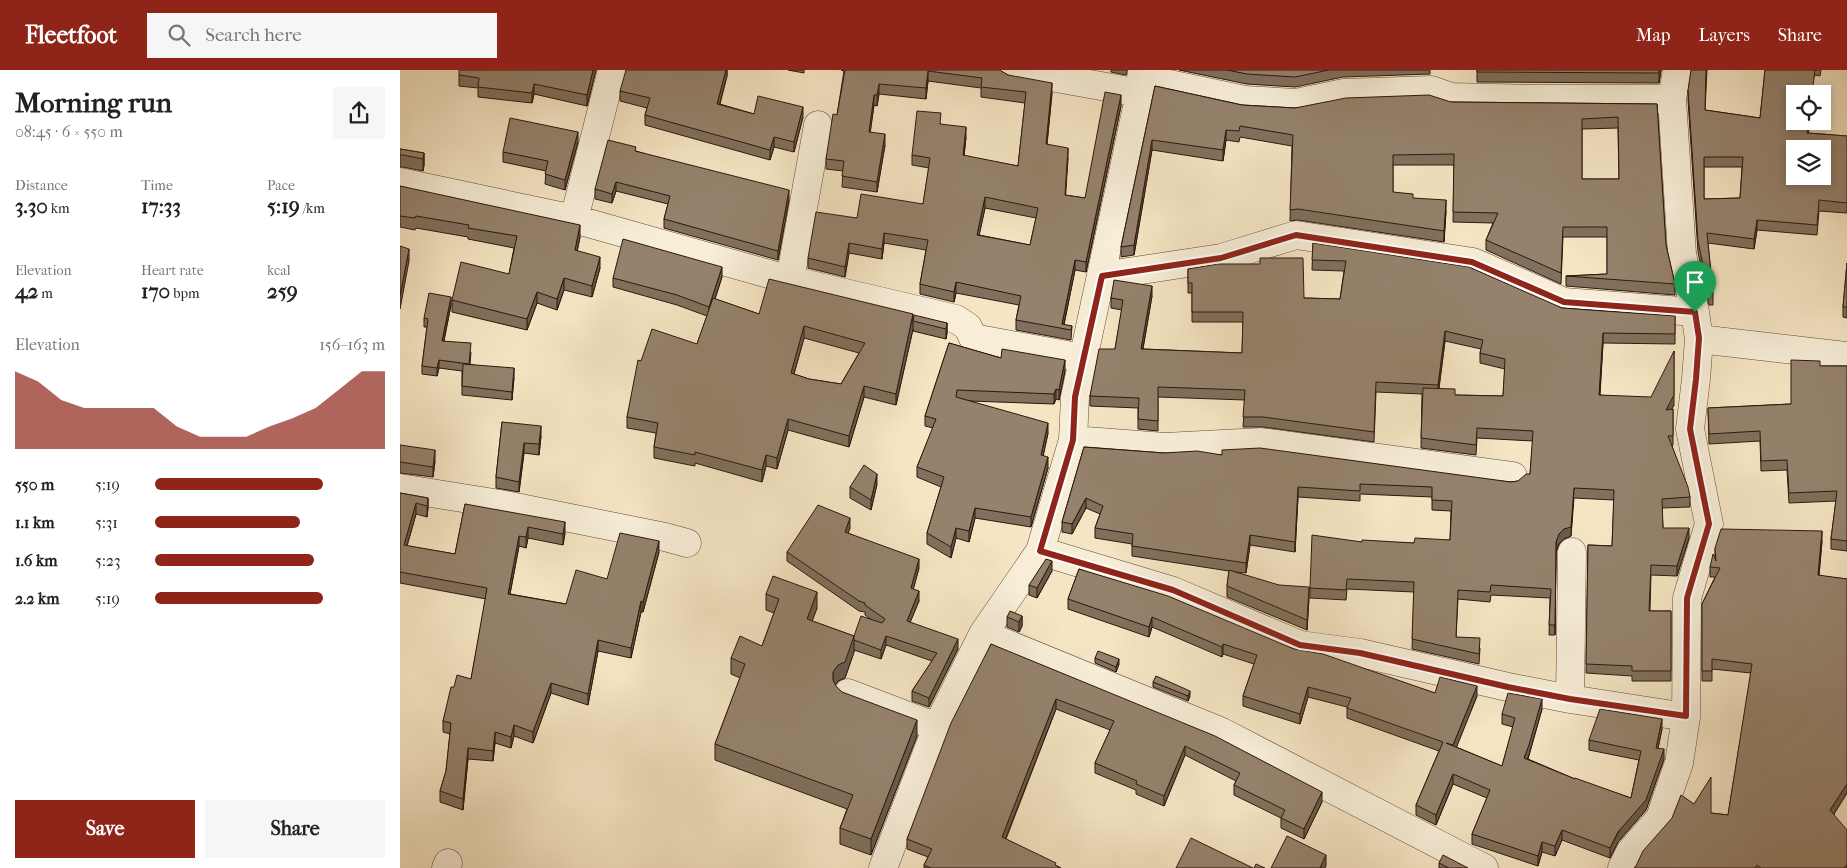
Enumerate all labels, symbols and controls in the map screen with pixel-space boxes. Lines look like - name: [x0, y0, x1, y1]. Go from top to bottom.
- search box: [147, 13, 497, 58]
- text: Fleetfoot: [25, 21, 117, 49]
- icon: search: [165, 21, 193, 49]
- text: Search here: [205, 24, 302, 46]
- text: Map: [1636, 25, 1670, 46]
- text: Layers: [1698, 25, 1750, 46]
- text: Share: [1778, 25, 1822, 46]
- map controls: [1786, 85, 1831, 185]
- button: locate: [1786, 85, 1831, 130]
- text: Morning run: [15, 86, 172, 119]
- button: share: [333, 87, 385, 139]
- text: 08:45 · 6 × 550 m: [15, 122, 123, 141]
- button: layers: [1786, 140, 1831, 185]
- text: Distance: [15, 177, 68, 194]
- text: Time: [141, 177, 173, 194]
- text: Pace: [267, 177, 295, 194]
- text: 3.30: [15, 194, 48, 218]
- text: 17:33: [141, 194, 181, 218]
- text: 5:19: [267, 194, 300, 218]
- text: km: [48, 200, 70, 217]
- text: /km: [300, 200, 325, 217]
- pin: [1674, 261, 1716, 312]
- text: Elevation: [15, 262, 72, 279]
- text: Heart rate: [141, 262, 204, 279]
- text: kcal: [267, 262, 291, 279]
- icon: arrive: [1681, 268, 1709, 296]
- text: 42: [15, 279, 38, 303]
- text: 170: [141, 279, 170, 303]
- text: 259: [267, 279, 298, 303]
- text: m: [38, 285, 53, 302]
- text: bpm: [170, 285, 200, 302]
- text: Elevation: [15, 335, 80, 354]
- text: 156–163 m: [319, 335, 385, 354]
- text: 550 m: [15, 475, 54, 494]
- text: 5:19: [95, 475, 120, 494]
- text: 1.1 km: [15, 513, 54, 532]
- text: 5:31: [95, 513, 118, 532]
- text: 1.6 km: [15, 551, 57, 570]
- text: 5:23: [95, 551, 121, 570]
- text: 2.2 km: [15, 589, 60, 608]
- text: 5:19: [95, 589, 120, 608]
- button: Save: [15, 800, 195, 858]
- button: Share: [205, 800, 385, 858]

